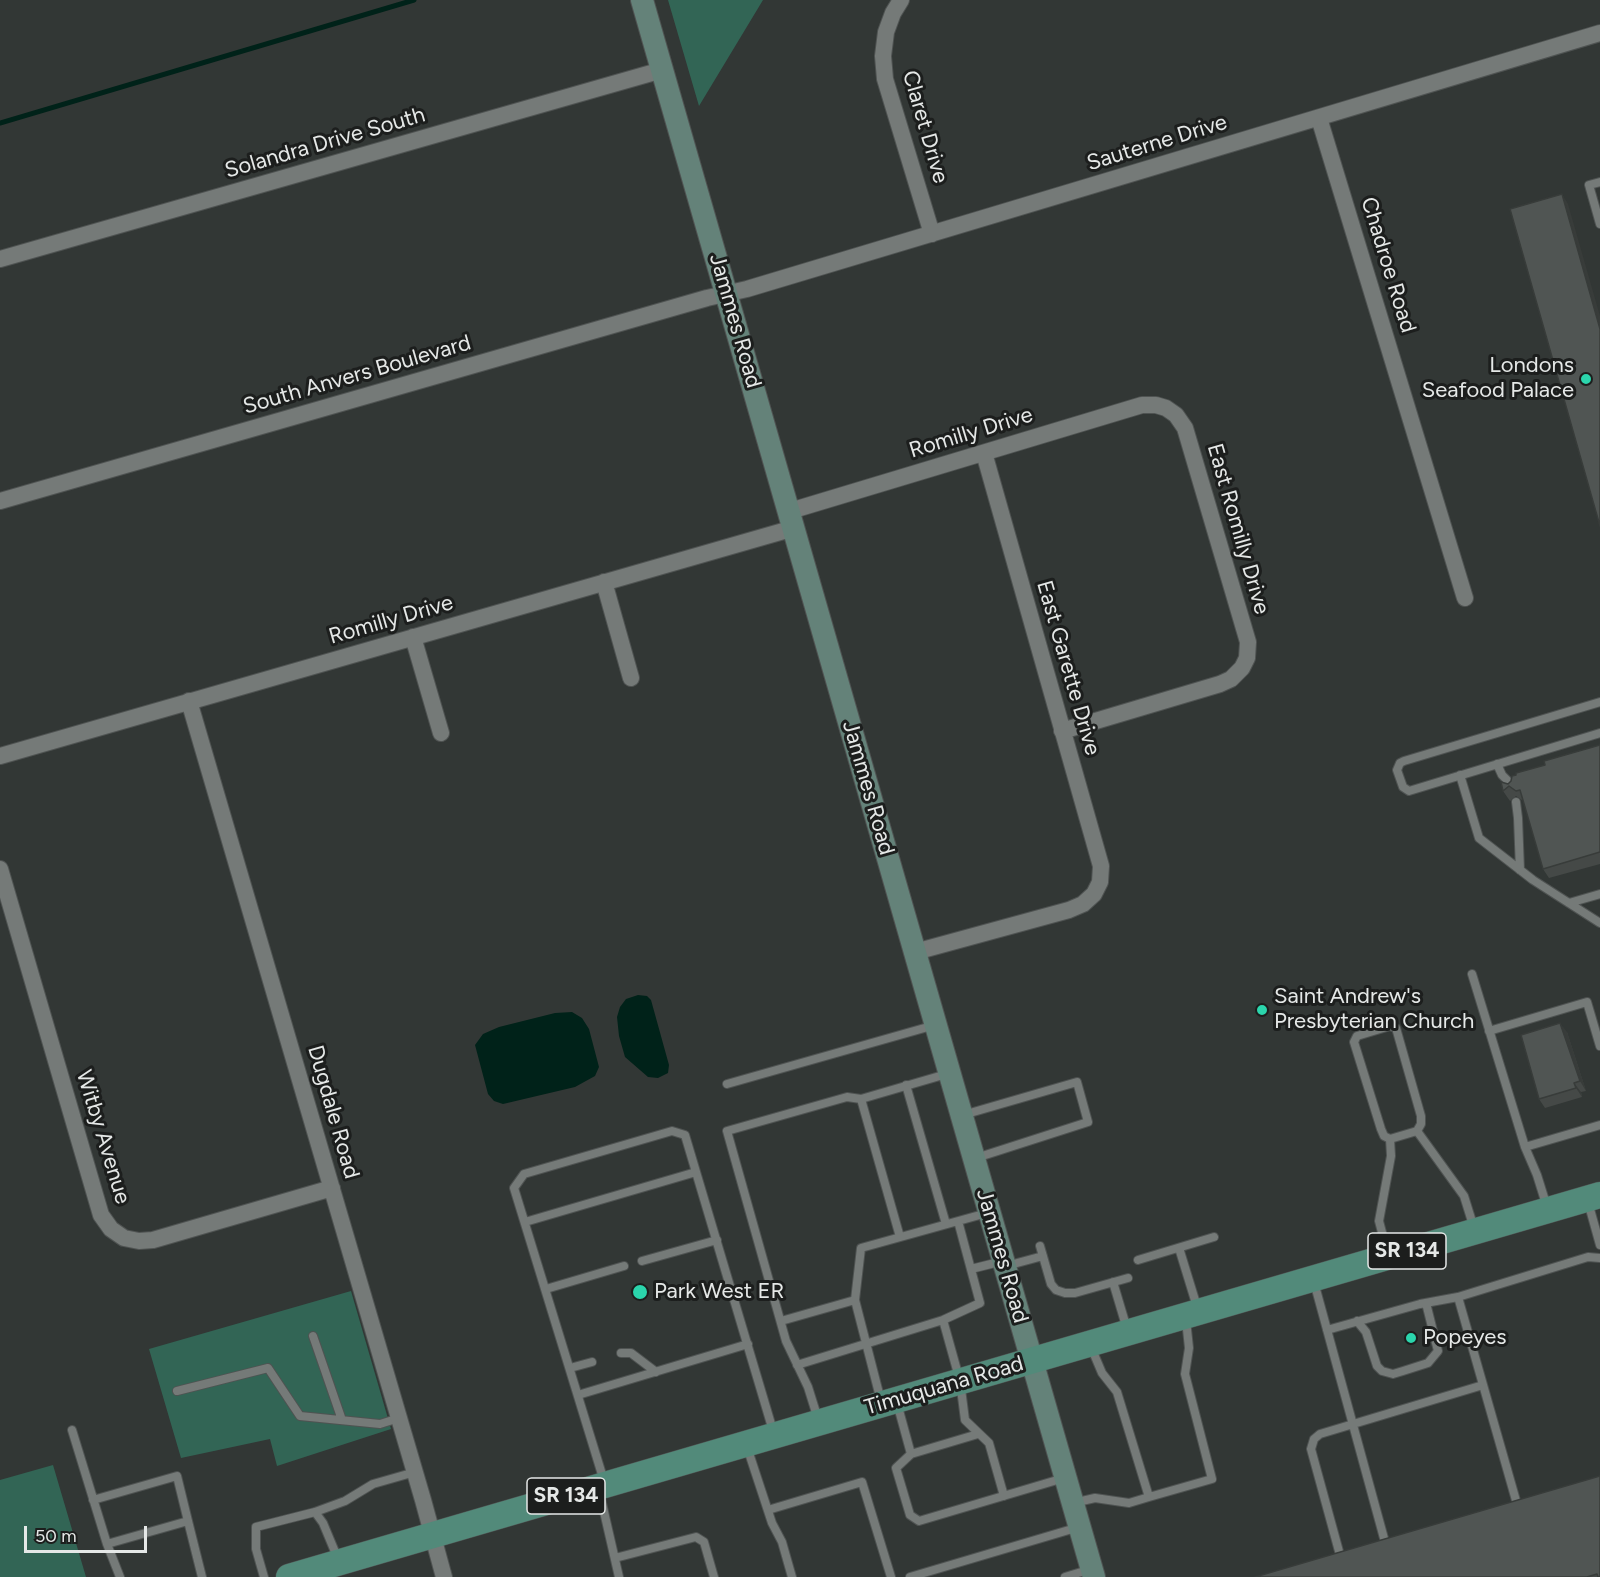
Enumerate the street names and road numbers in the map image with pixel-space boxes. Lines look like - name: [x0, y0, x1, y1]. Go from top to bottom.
- street label: Claret Drive: [896, 68, 954, 186]
- street label: Solandra Drive South: [222, 102, 428, 184]
- street label: Sauterne Drive: [1084, 109, 1230, 177]
- street label: Chadroe Road: [1355, 194, 1421, 336]
- street label: Jammes Road: [703, 251, 767, 391]
- street label: South Anvers Boulevard: [240, 330, 474, 420]
- street label: Romilly Drive: [906, 402, 1036, 464]
- street label: East Romilly Drive: [1201, 441, 1275, 617]
- street label: East Garette Drive: [1030, 578, 1106, 758]
- street label: Romilly Drive: [326, 590, 456, 650]
- street label: Jammes Road: [836, 718, 900, 858]
- street label: Dugdale Road: [301, 1042, 365, 1182]
- street label: Witby Avenue: [70, 1067, 136, 1207]
- street label: Jammes Road: [970, 1186, 1034, 1326]
- road number: SR 134: [1368, 1233, 1446, 1269]
- street label: Timuquana Road: [862, 1351, 1026, 1421]
- road number: SR 134: [527, 1478, 605, 1514]

